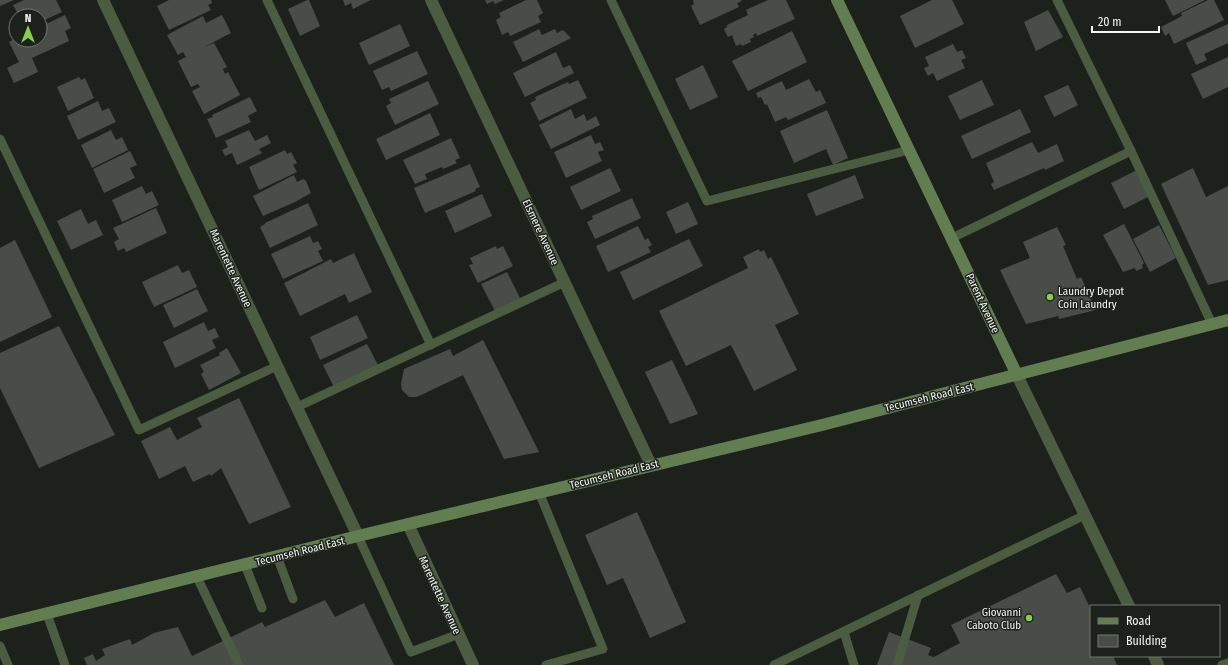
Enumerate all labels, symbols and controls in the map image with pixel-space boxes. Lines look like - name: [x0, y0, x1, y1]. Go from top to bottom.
- north arrow: [8, 8, 48, 48]
- scale bar: [1092, 8, 1159, 34]
- text: N: [25, 12, 31, 25]
- text: 20 m: [1098, 15, 1122, 29]
- street label: Elsmere Avenue: [520, 197, 561, 267]
- street label: Marentette Avenue: [207, 227, 254, 309]
- street label: Parent Avenue: [963, 271, 1002, 335]
- place label: Laundry Depot Coin Laundry: [1058, 285, 1124, 311]
- marker: Laundry Depot Coin Laundry: [1045, 292, 1055, 302]
- street label: Tecumseh Road East: [883, 380, 975, 415]
- street label: Tecumseh Road East: [568, 457, 660, 492]
- street label: Tecumseh Road East: [254, 534, 346, 569]
- street label: Marentette Avenue: [416, 554, 463, 636]
- legend: [1090, 605, 1220, 657]
- place label: Giovanni Caboto Club: [967, 606, 1021, 632]
- marker: Giovanni Caboto Club: [1024, 613, 1034, 623]
- text: Road: [1126, 614, 1151, 628]
- text: Building: [1126, 634, 1167, 648]

